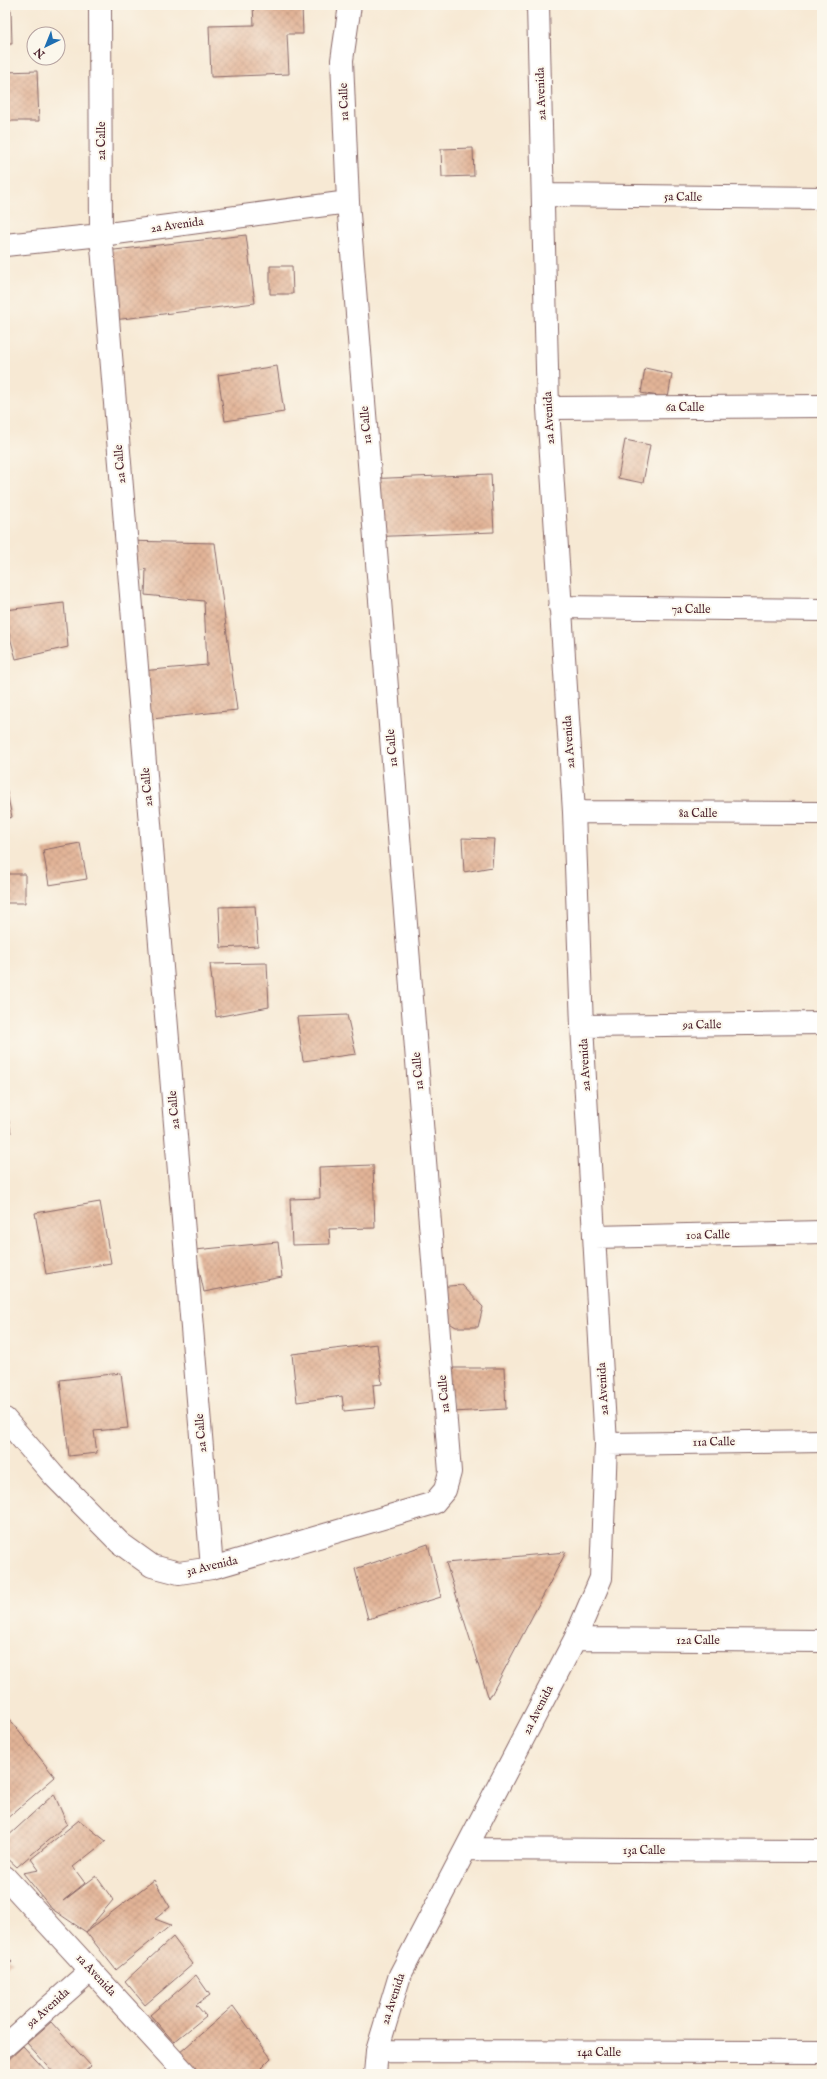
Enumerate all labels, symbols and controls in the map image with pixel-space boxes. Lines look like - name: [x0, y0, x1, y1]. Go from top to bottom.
- north arrow: [26, 26, 66, 66]
- text: N: [31, 44, 49, 62]
- street label: 2a Avenida: [533, 66, 549, 121]
- street label: 1a Calle: [336, 82, 352, 121]
- street label: 2a Calle: [94, 121, 109, 161]
- street label: 5a Calle: [664, 189, 703, 205]
- street label: 2a Avenida: [150, 214, 205, 236]
- street label: 2a Avenida: [540, 390, 558, 445]
- street label: 6a Calle: [666, 400, 705, 415]
- street label: 1a Calle: [357, 405, 375, 445]
- street label: 2a Calle: [111, 443, 129, 484]
- street label: 7a Calle: [671, 602, 711, 617]
- street label: 2a Avenida: [560, 714, 578, 769]
- street label: 1a Calle: [383, 728, 401, 768]
- street label: 2a Calle: [138, 766, 156, 807]
- street label: 8a Calle: [679, 806, 718, 821]
- street label: 9a Calle: [681, 1017, 722, 1033]
- street label: 2a Avenida: [576, 1037, 594, 1092]
- street label: 1a Calle: [409, 1051, 427, 1091]
- street label: 2a Calle: [165, 1089, 183, 1130]
- street label: 10a Calle: [686, 1227, 731, 1243]
- street label: 2a Avenida: [594, 1361, 612, 1416]
- street label: 1a Calle: [435, 1374, 453, 1414]
- street label: 2a Calle: [192, 1412, 210, 1453]
- street label: 11a Calle: [693, 1434, 736, 1450]
- street label: 3a Avenida: [185, 1553, 240, 1579]
- street label: 12a Calle: [676, 1633, 720, 1648]
- street label: 2a Avenida: [519, 1682, 557, 1737]
- street label: 13a Calle: [623, 1843, 666, 1858]
- street label: 1a Avenida: [73, 1951, 120, 2000]
- street label: 2a Avenida: [378, 1971, 409, 2027]
- street label: 9a Avenida: [23, 1984, 73, 2032]
- street label: 14a Calle: [577, 2045, 621, 2060]

